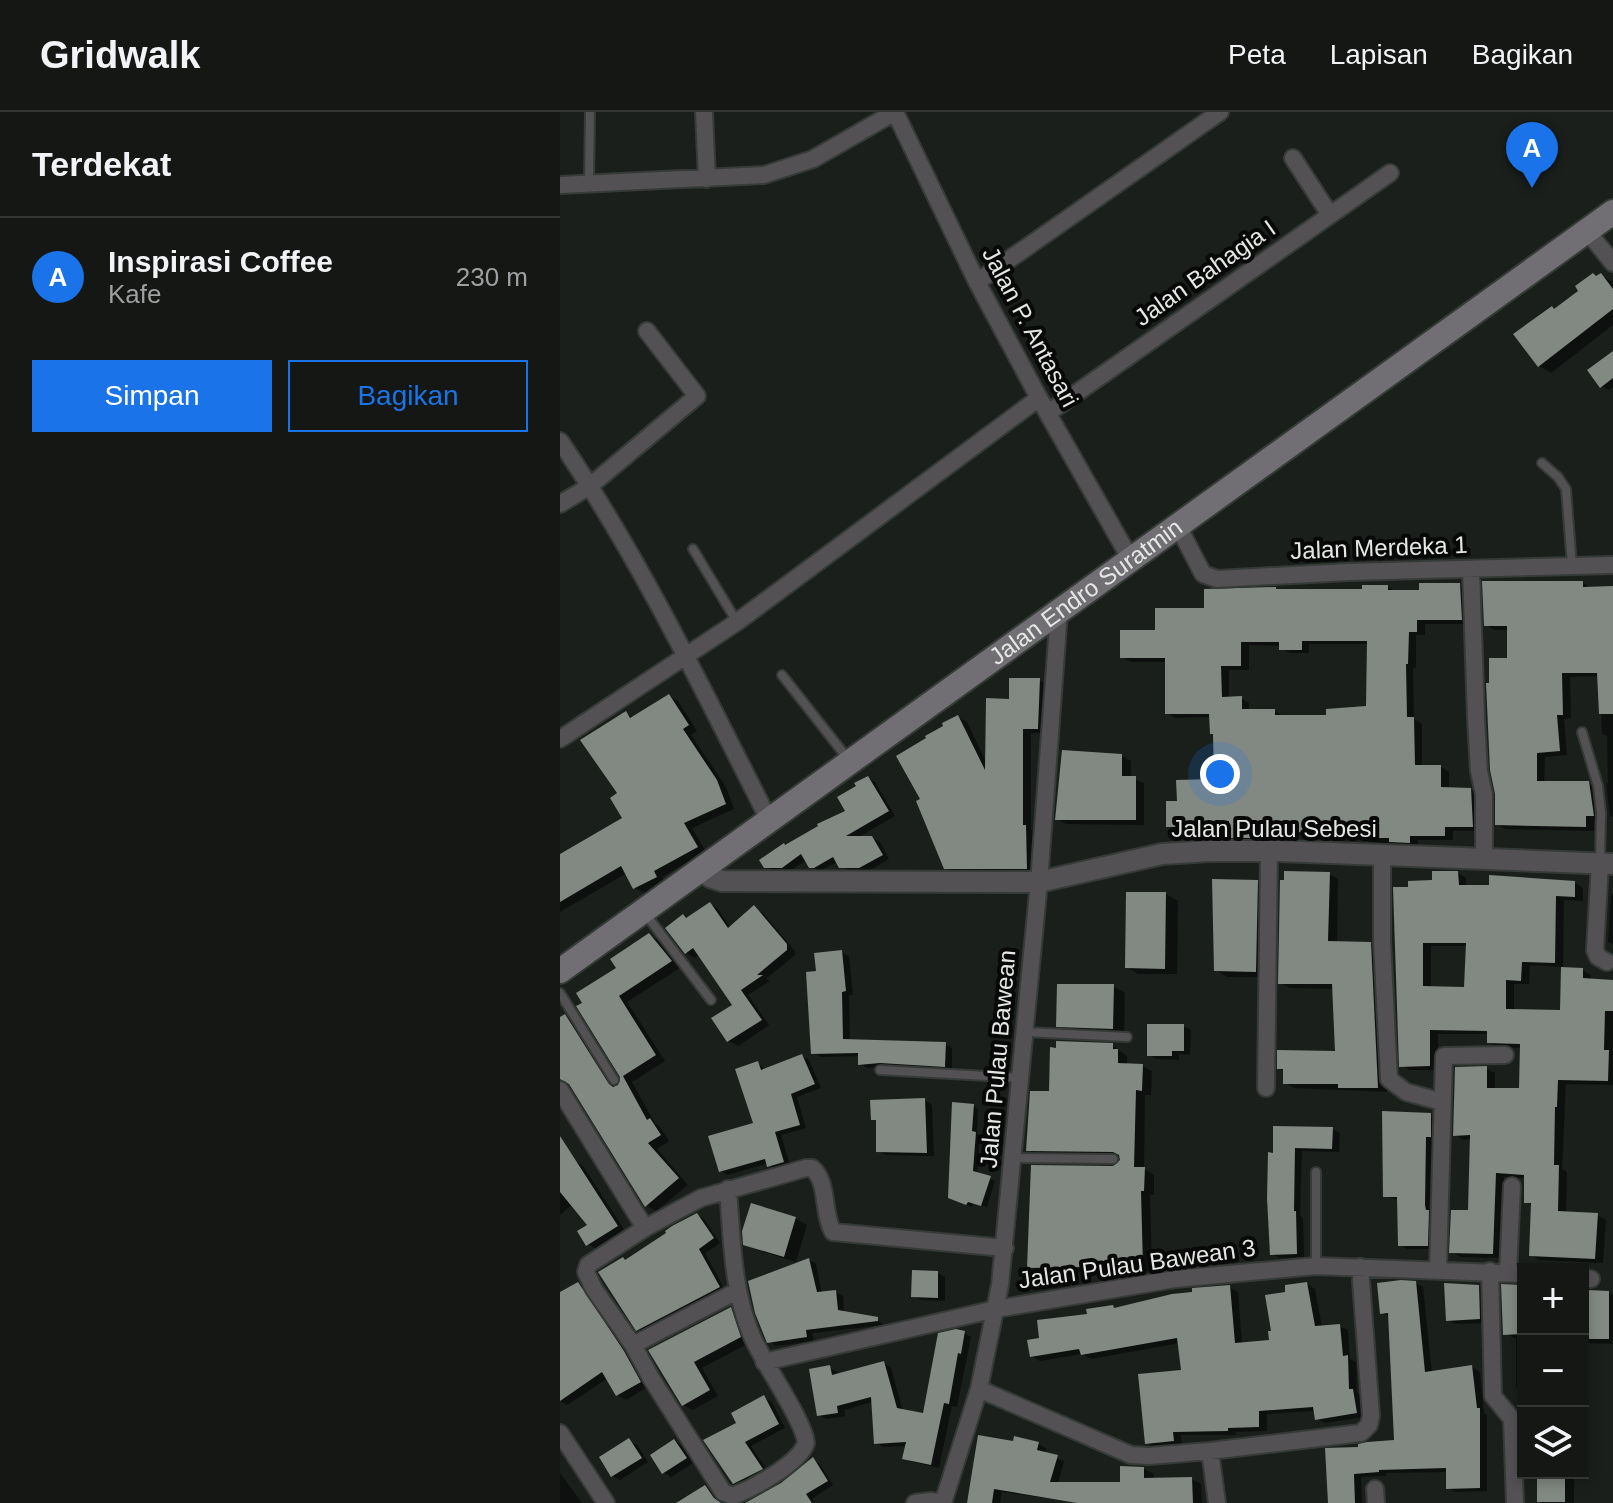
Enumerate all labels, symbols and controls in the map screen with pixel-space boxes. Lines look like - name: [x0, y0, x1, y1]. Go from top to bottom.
- text: Gridwalk: [40, 34, 201, 76]
- text: Peta: [1228, 39, 1286, 70]
- text: Lapisan: [1330, 39, 1428, 70]
- text: Bagikan: [1472, 39, 1573, 70]
- pin: A: [1506, 122, 1558, 188]
- text: Terdekat: [32, 145, 171, 183]
- street label: Jalan Bahagia I: [1129, 214, 1280, 331]
- street label: Jalan P. Antasari: [977, 242, 1084, 411]
- text: Inspirasi Coffee: [108, 245, 333, 278]
- text: A: [49, 262, 67, 292]
- text: 230 m: [456, 262, 528, 292]
- text: Kafe: [108, 279, 162, 309]
- button: Simpan: [32, 360, 272, 432]
- button: Bagikan: [288, 360, 528, 432]
- street label: Jalan Endro Suratmin: [984, 513, 1187, 670]
- street label: Jalan Merdeka 1: [1290, 531, 1468, 564]
- your location: [1200, 754, 1240, 794]
- street label: Jalan Pulau Sebesi: [1171, 815, 1377, 842]
- street label: Jalan Pulau Bawean: [975, 949, 1020, 1169]
- street label: Jalan Pulau Bawean 3: [1017, 1234, 1257, 1293]
- map controls: [1517, 1263, 1589, 1479]
- button: +: [1517, 1263, 1589, 1335]
- button: −: [1517, 1335, 1589, 1407]
- button: layers: [1517, 1407, 1589, 1479]

